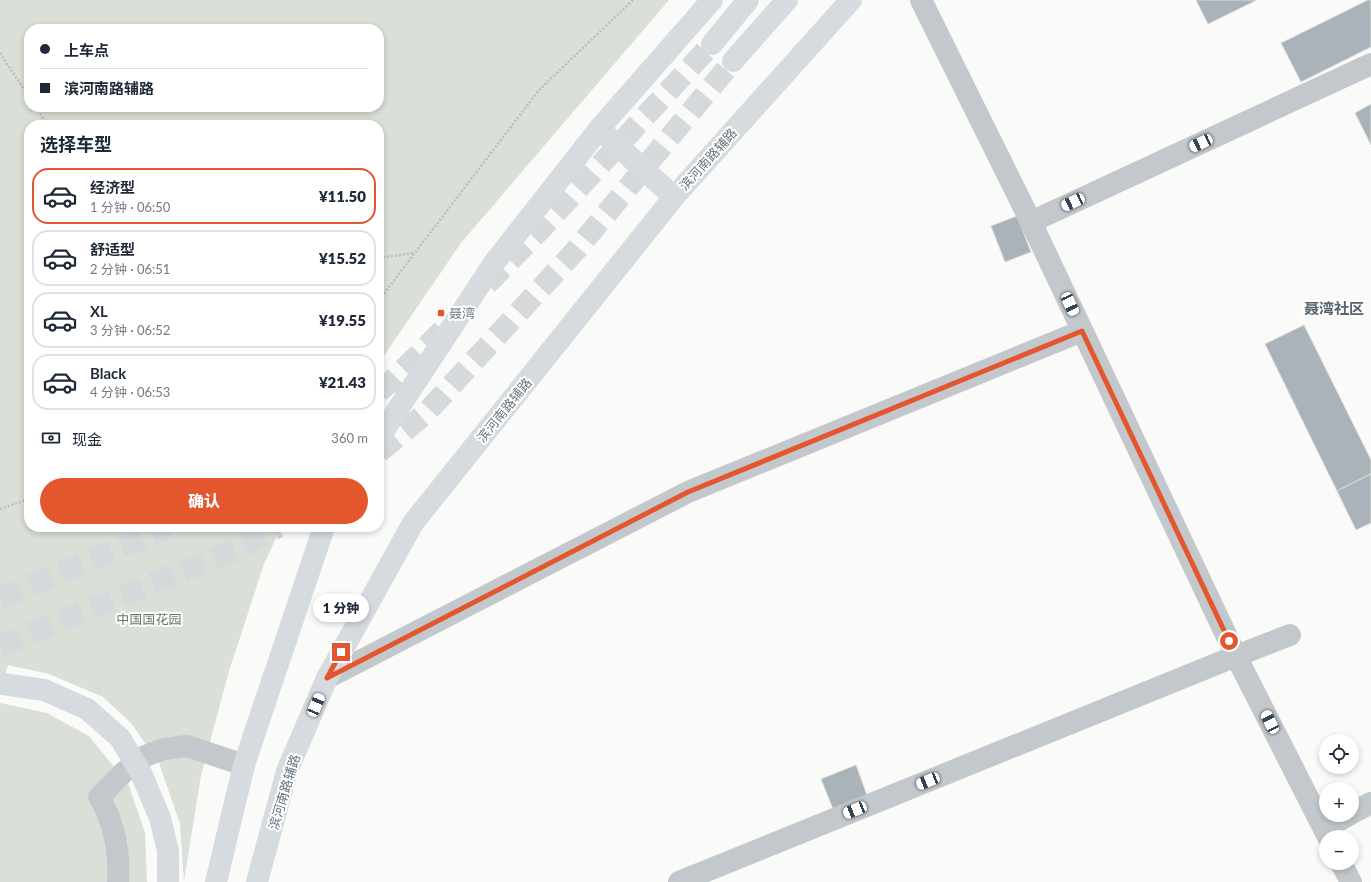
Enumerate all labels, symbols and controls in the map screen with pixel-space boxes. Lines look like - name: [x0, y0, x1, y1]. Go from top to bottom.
- text: 上车点: [64, 41, 109, 59]
- text: 滨河南路辅路: [64, 79, 154, 97]
- street label: 滨河南路辅路: [676, 125, 740, 193]
- car: [1188, 132, 1214, 154]
- text: 选择车型: [40, 133, 112, 155]
- icon: car: [42, 178, 78, 214]
- text: 经济型: [90, 178, 135, 196]
- text: ¥11.50: [319, 187, 366, 205]
- car: [1060, 191, 1086, 213]
- text: 1 分钟 · 06:50: [90, 199, 170, 215]
- icon: car: [42, 240, 78, 276]
- text: 舒适型: [90, 240, 135, 258]
- text: ¥15.52: [319, 249, 366, 267]
- text: 2 分钟 · 06:51: [90, 261, 170, 277]
- car: [1059, 291, 1081, 317]
- district label: 聂湾社区: [1304, 299, 1364, 317]
- icon: car: [42, 302, 78, 338]
- text: XL: [90, 302, 108, 320]
- place label: 聂湾: [449, 305, 475, 321]
- marker: 聂湾: [436, 308, 446, 318]
- text: ¥19.55: [319, 311, 366, 329]
- text: 3 分钟 · 06:52: [90, 322, 170, 338]
- icon: car: [42, 364, 78, 400]
- text: Black: [90, 364, 126, 382]
- text: ¥21.43: [319, 373, 366, 391]
- street label: 滨河南路辅路: [473, 375, 535, 445]
- text: 4 分钟 · 06:53: [90, 384, 170, 400]
- icon: cash: [40, 427, 62, 449]
- text: 现金: [72, 430, 102, 448]
- text: 360 m: [331, 430, 368, 446]
- button: 确认: [40, 478, 368, 524]
- callout: 1 分钟: [313, 594, 369, 622]
- text: 1 分钟: [323, 600, 359, 616]
- park label: 中国国花园: [116, 611, 182, 627]
- route start: [1220, 632, 1238, 650]
- route end: [332, 643, 350, 661]
- car: [306, 692, 326, 718]
- car: [1259, 709, 1281, 735]
- map controls: [1319, 734, 1359, 870]
- button: locate: [1319, 734, 1359, 774]
- street label: 滨河南路辅路: [265, 752, 303, 832]
- car: [915, 771, 941, 791]
- button: +: [1319, 782, 1359, 822]
- car: [842, 800, 868, 820]
- button: −: [1319, 830, 1359, 870]

